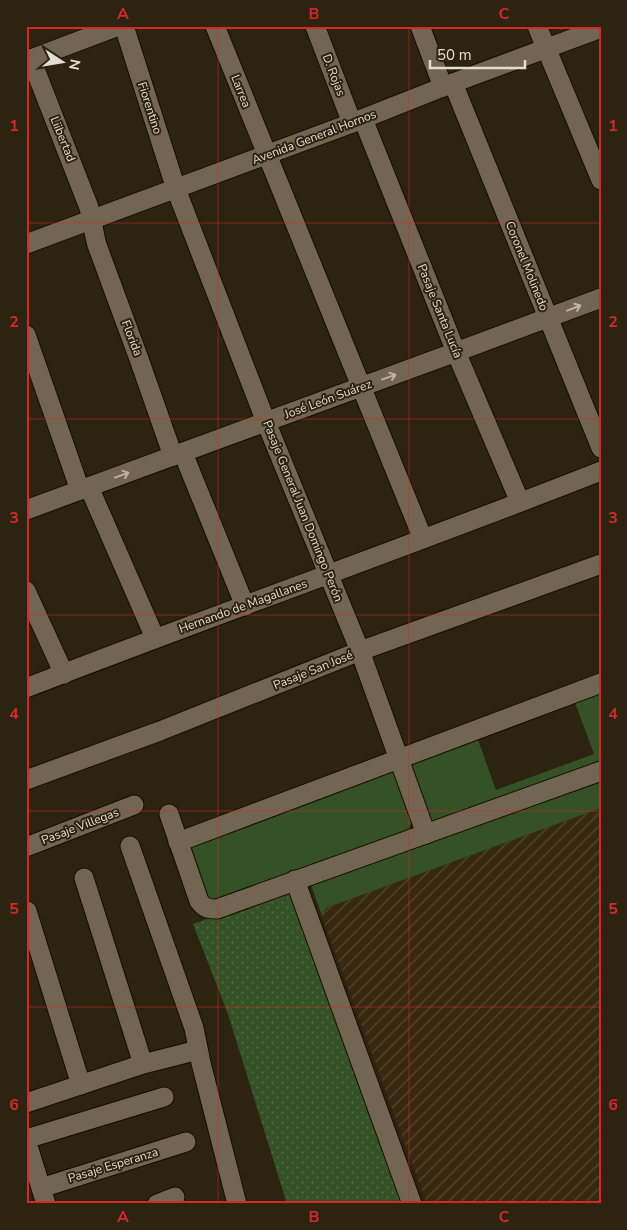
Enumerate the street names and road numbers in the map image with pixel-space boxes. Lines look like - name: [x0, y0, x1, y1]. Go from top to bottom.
- street label: D. Rojas: [319, 52, 349, 99]
- street label: Larrea: [227, 72, 255, 110]
- street label: Fiorentino: [134, 80, 166, 136]
- street label: Avenida General Hornos: [250, 106, 379, 168]
- street label: Liibertad: [47, 114, 79, 164]
- street label: Coronel Molinedo: [502, 219, 552, 313]
- street label: Pasaje Santa Lucía: [414, 262, 466, 360]
- street label: Florida: [118, 318, 146, 358]
- street label: José León Suárez: [281, 376, 374, 423]
- street label: Pasaje General Juan Domingo Perón: [259, 418, 347, 604]
- street label: Hernando de Magallanes: [177, 575, 310, 637]
- street label: Pasaje San José: [271, 647, 355, 693]
- street label: Pasaje Villegas: [39, 804, 121, 848]
- street label: Pasaje Esperanza: [66, 1144, 160, 1186]

